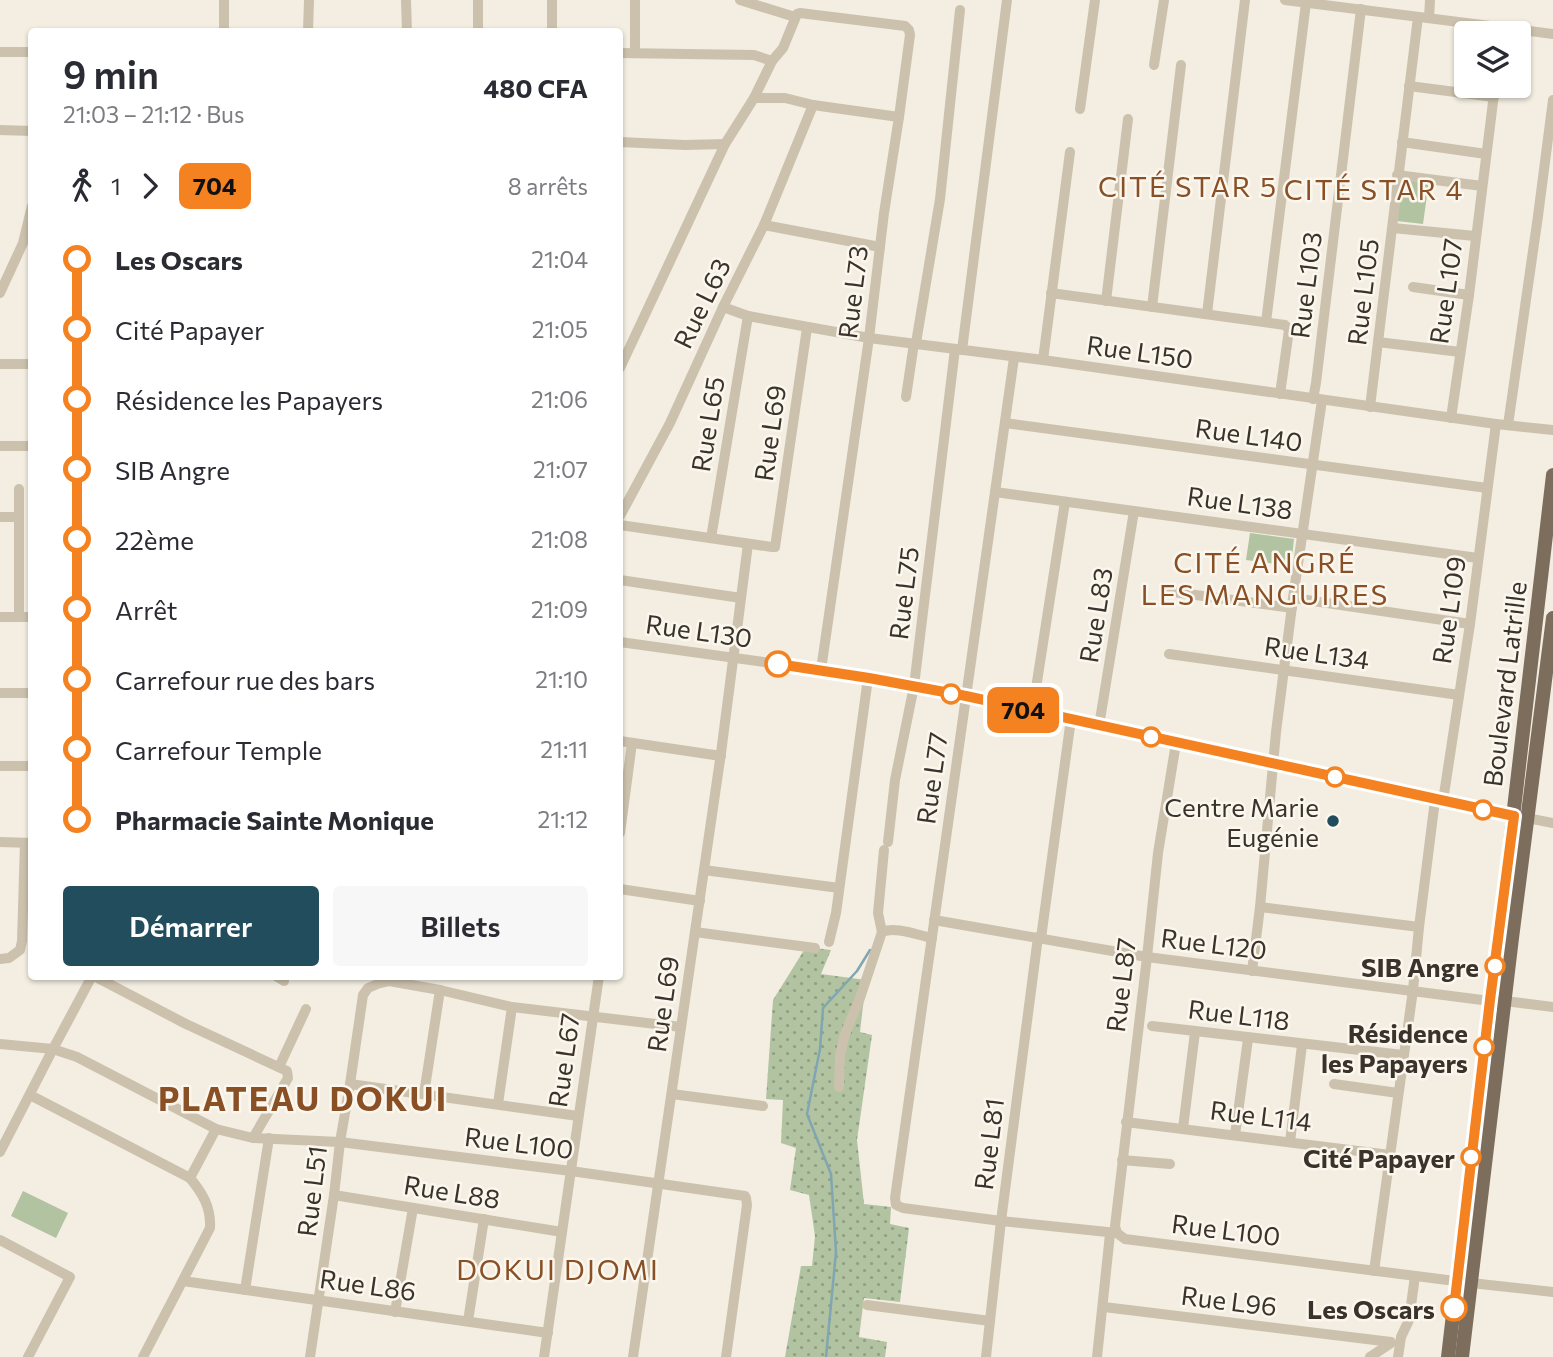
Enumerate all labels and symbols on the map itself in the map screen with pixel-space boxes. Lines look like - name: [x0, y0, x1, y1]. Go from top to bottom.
- district label: CITÉ STAR 5: [1098, 169, 1278, 203]
- district label: CITÉ STAR 4: [1284, 172, 1464, 206]
- street label: Rue L103: [1283, 230, 1327, 340]
- street label: Rue L107: [1422, 236, 1468, 346]
- street label: Rue L105: [1340, 237, 1384, 347]
- street label: Rue L73: [831, 244, 873, 340]
- street label: Rue L63: [666, 253, 736, 353]
- street label: Rue L150: [1085, 328, 1195, 374]
- street label: Rue L65: [684, 374, 730, 474]
- street label: Rue L69: [747, 383, 791, 483]
- street label: Rue L140: [1193, 411, 1305, 457]
- street label: Rue L138: [1185, 479, 1295, 525]
- street label: Rue L75: [882, 545, 924, 641]
- district label: CITÉ ANGRÉ LES MANGUIRES: [1141, 545, 1389, 611]
- street label: Rue L109: [1425, 554, 1471, 666]
- street label: Rue L83: [1072, 565, 1118, 665]
- street label: Boulevard Latrille: [1476, 580, 1532, 788]
- street label: Rue L130: [644, 607, 754, 653]
- street label: Rue L134: [1262, 629, 1372, 675]
- unlabelled marker: [765, 651, 791, 677]
- unlabelled marker: [941, 684, 961, 704]
- line badge: 704: [983, 687, 1063, 733]
- unlabelled marker: [1141, 727, 1161, 747]
- street label: Rue L77: [909, 730, 953, 826]
- unlabelled marker: [1325, 767, 1345, 787]
- place label: Centre Marie Eugénie: [1164, 791, 1319, 852]
- unlabelled marker: [1473, 800, 1493, 820]
- marker: Centre Marie Eugénie: [1325, 813, 1341, 829]
- street label: Rue L120: [1159, 921, 1269, 965]
- street label: Rue L87: [1099, 936, 1141, 1034]
- place label: SIB Angre: [1361, 951, 1479, 982]
- street label: Rue L69: [640, 954, 684, 1054]
- marker: SIB Angre: [1485, 956, 1505, 976]
- street label: Rue L118: [1186, 992, 1292, 1036]
- street label: Rue L67: [541, 1011, 585, 1109]
- place label: Résidence les Papayers: [1321, 1017, 1468, 1078]
- marker: Résidence les Papayers: [1474, 1037, 1494, 1057]
- district label: PLATEAU DOKUI: [158, 1077, 448, 1118]
- street label: Rue L114: [1208, 1093, 1314, 1137]
- street label: Rue L81: [967, 1096, 1009, 1192]
- street label: Rue L100: [463, 1120, 575, 1164]
- place label: Cité Papayer: [1303, 1142, 1455, 1173]
- street label: Rue L51: [290, 1144, 332, 1238]
- marker: Cité Papayer: [1461, 1147, 1481, 1167]
- street label: Rue L88: [402, 1168, 502, 1214]
- street label: Rue L100: [1170, 1207, 1282, 1251]
- district label: DOKUI DJOMI: [456, 1252, 660, 1286]
- street label: Rue L86: [318, 1262, 418, 1306]
- street label: Rue L96: [1179, 1279, 1279, 1321]
- place label: Les Oscars: [1307, 1293, 1435, 1324]
- marker: Les Oscars: [1441, 1295, 1467, 1321]

